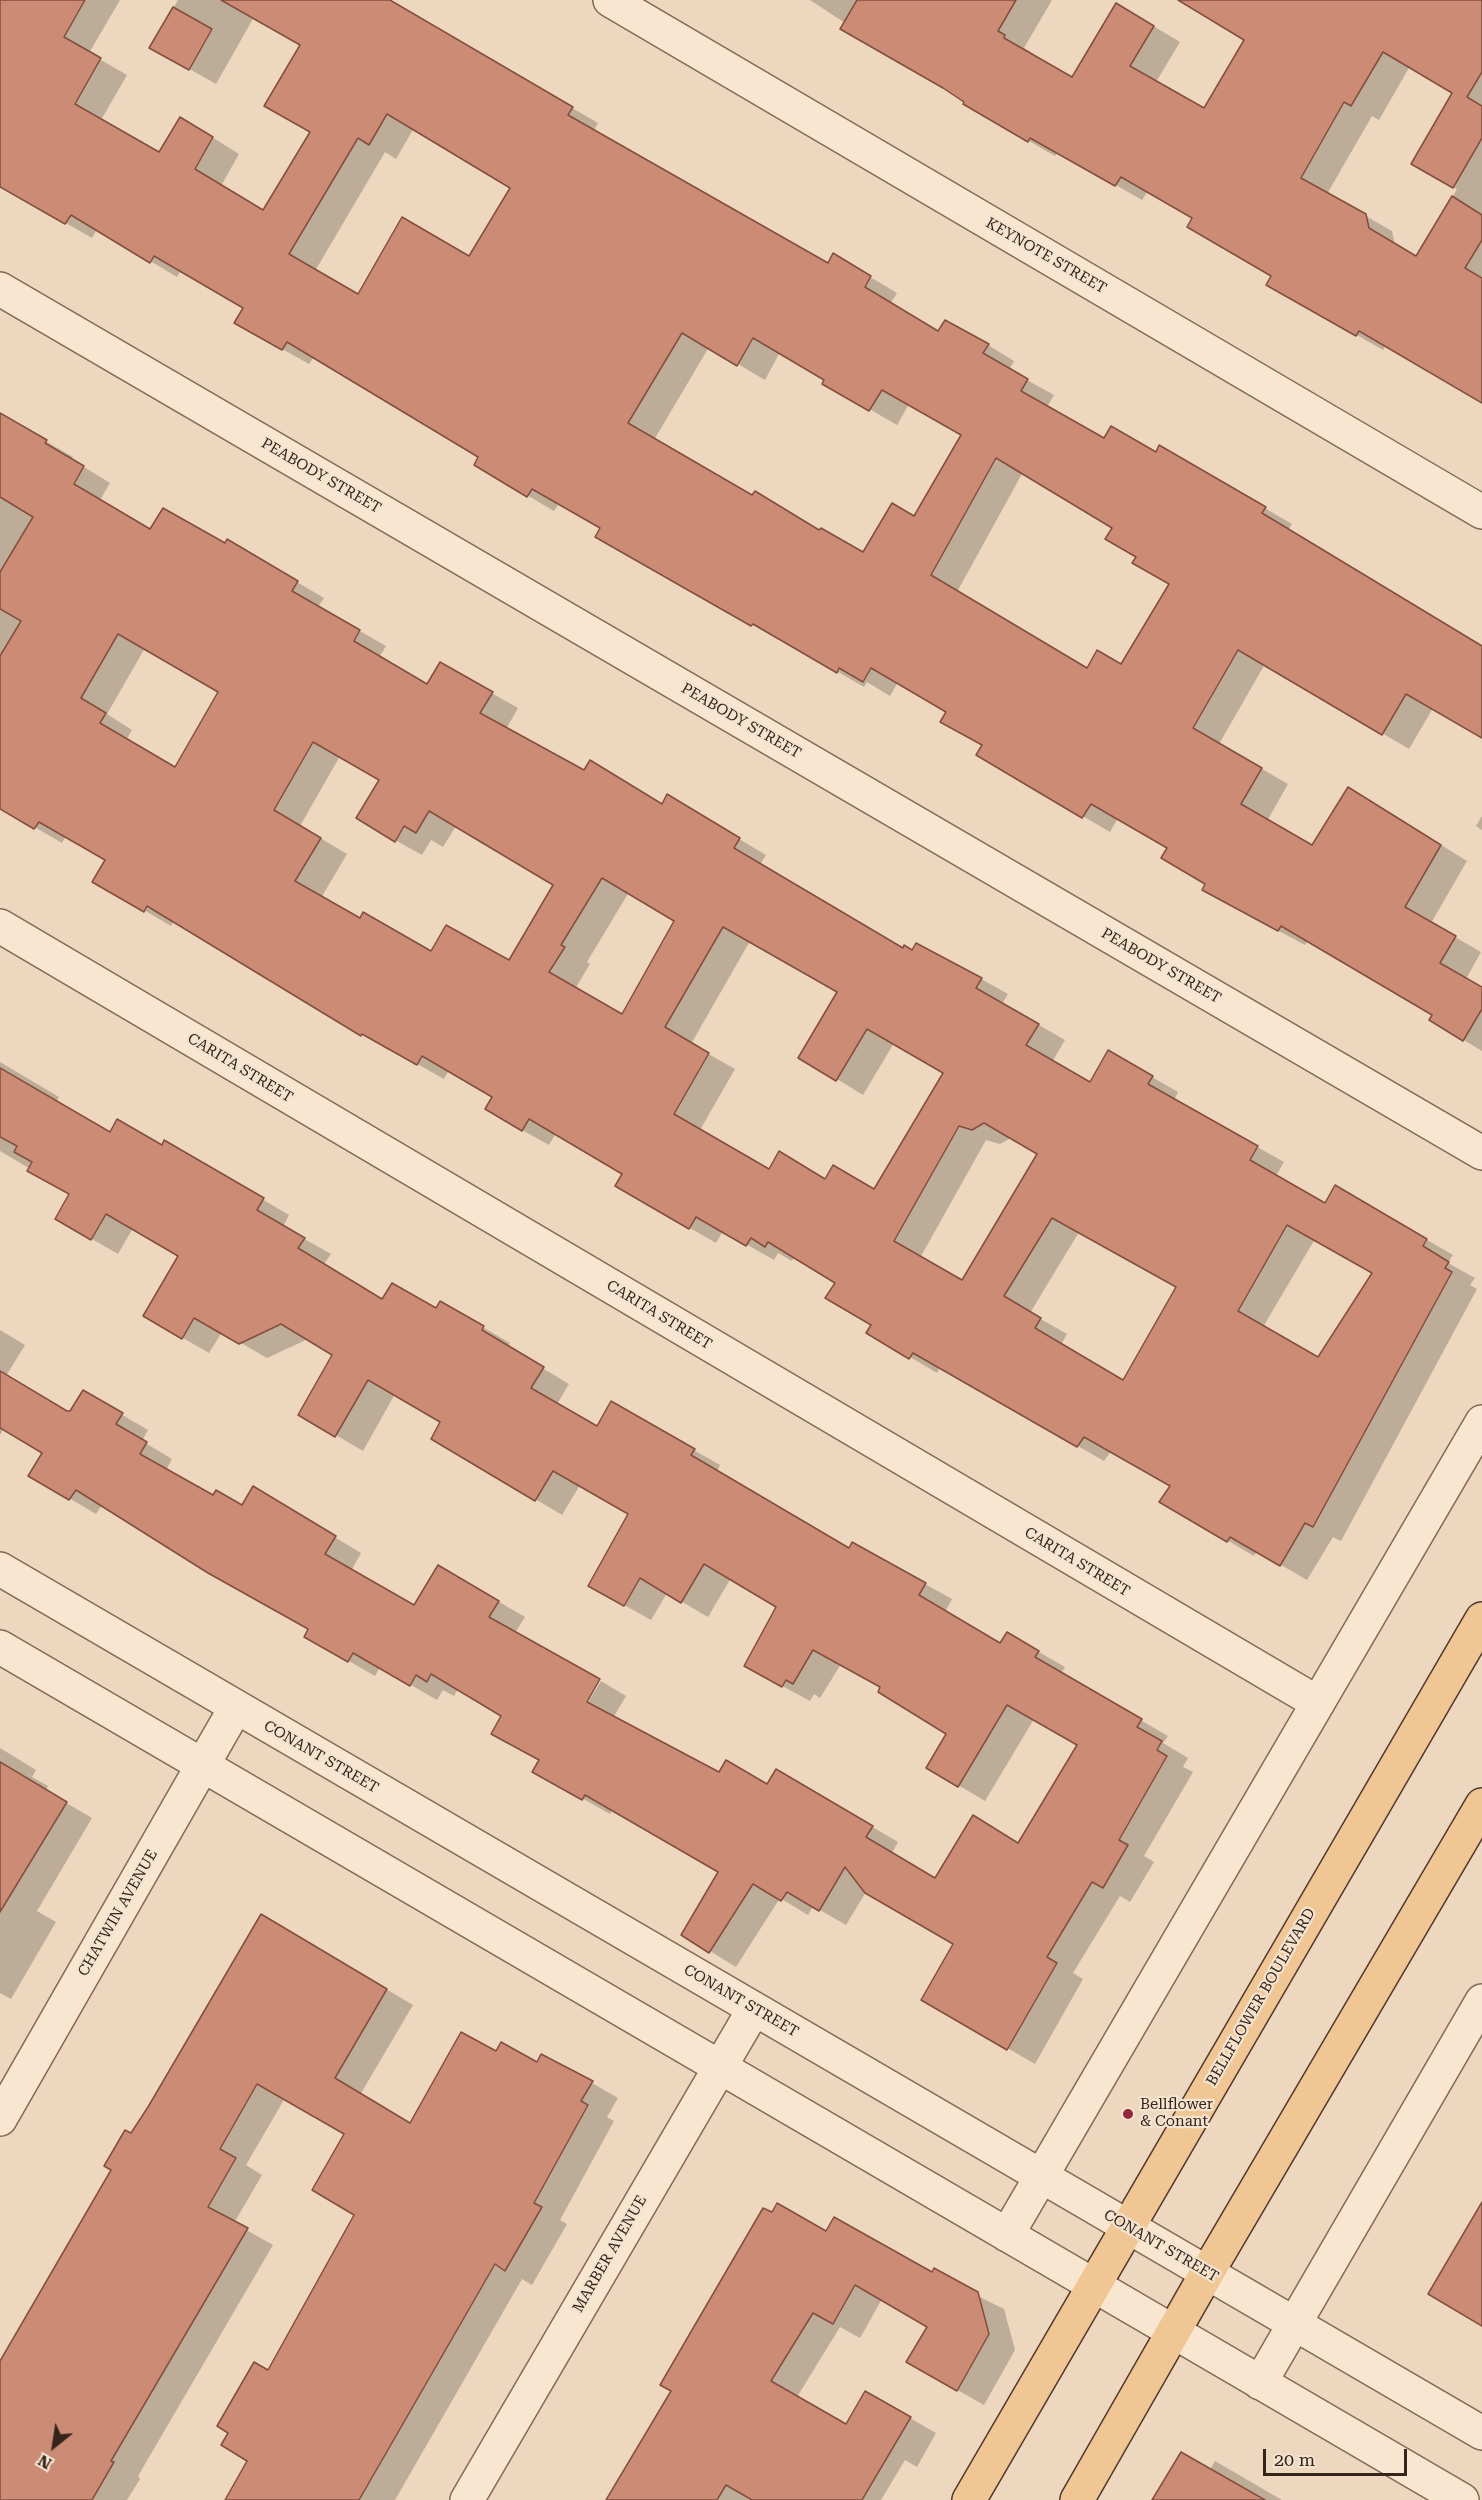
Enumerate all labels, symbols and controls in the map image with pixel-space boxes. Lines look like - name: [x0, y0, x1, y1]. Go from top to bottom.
- street label: KEYNOTE STREET: [982, 214, 1110, 298]
- street label: PEABODY STREET: [258, 434, 384, 518]
- street label: PEABODY STREET: [678, 679, 804, 763]
- street label: PEABODY STREET: [1098, 924, 1224, 1008]
- street label: CARITA STREET: [184, 1029, 296, 1107]
- street label: CARITA STREET: [603, 1276, 715, 1354]
- street label: CARITA STREET: [1021, 1523, 1133, 1601]
- street label: CONANT STREET: [260, 1717, 382, 1797]
- street label: CHATWIN AVENUE: [74, 1846, 162, 1980]
- street label: BELLFLOWER BOULEVARD: [1203, 1905, 1319, 2089]
- street label: CONANT STREET: [680, 1961, 802, 2041]
- place label: Bellflower & Conant: [1140, 2096, 1213, 2131]
- marker: Bellflower & Conant: [1121, 2107, 1135, 2121]
- street label: MARBER AVENUE: [569, 2192, 651, 2316]
- street label: CONANT STREET: [1100, 2206, 1222, 2286]
- north arrow: [24, 2416, 84, 2476]
- scale bar: [1266, 2437, 1410, 2475]
- text: 20 m: [1274, 2449, 1315, 2470]
- text: N: [35, 2451, 55, 2473]

